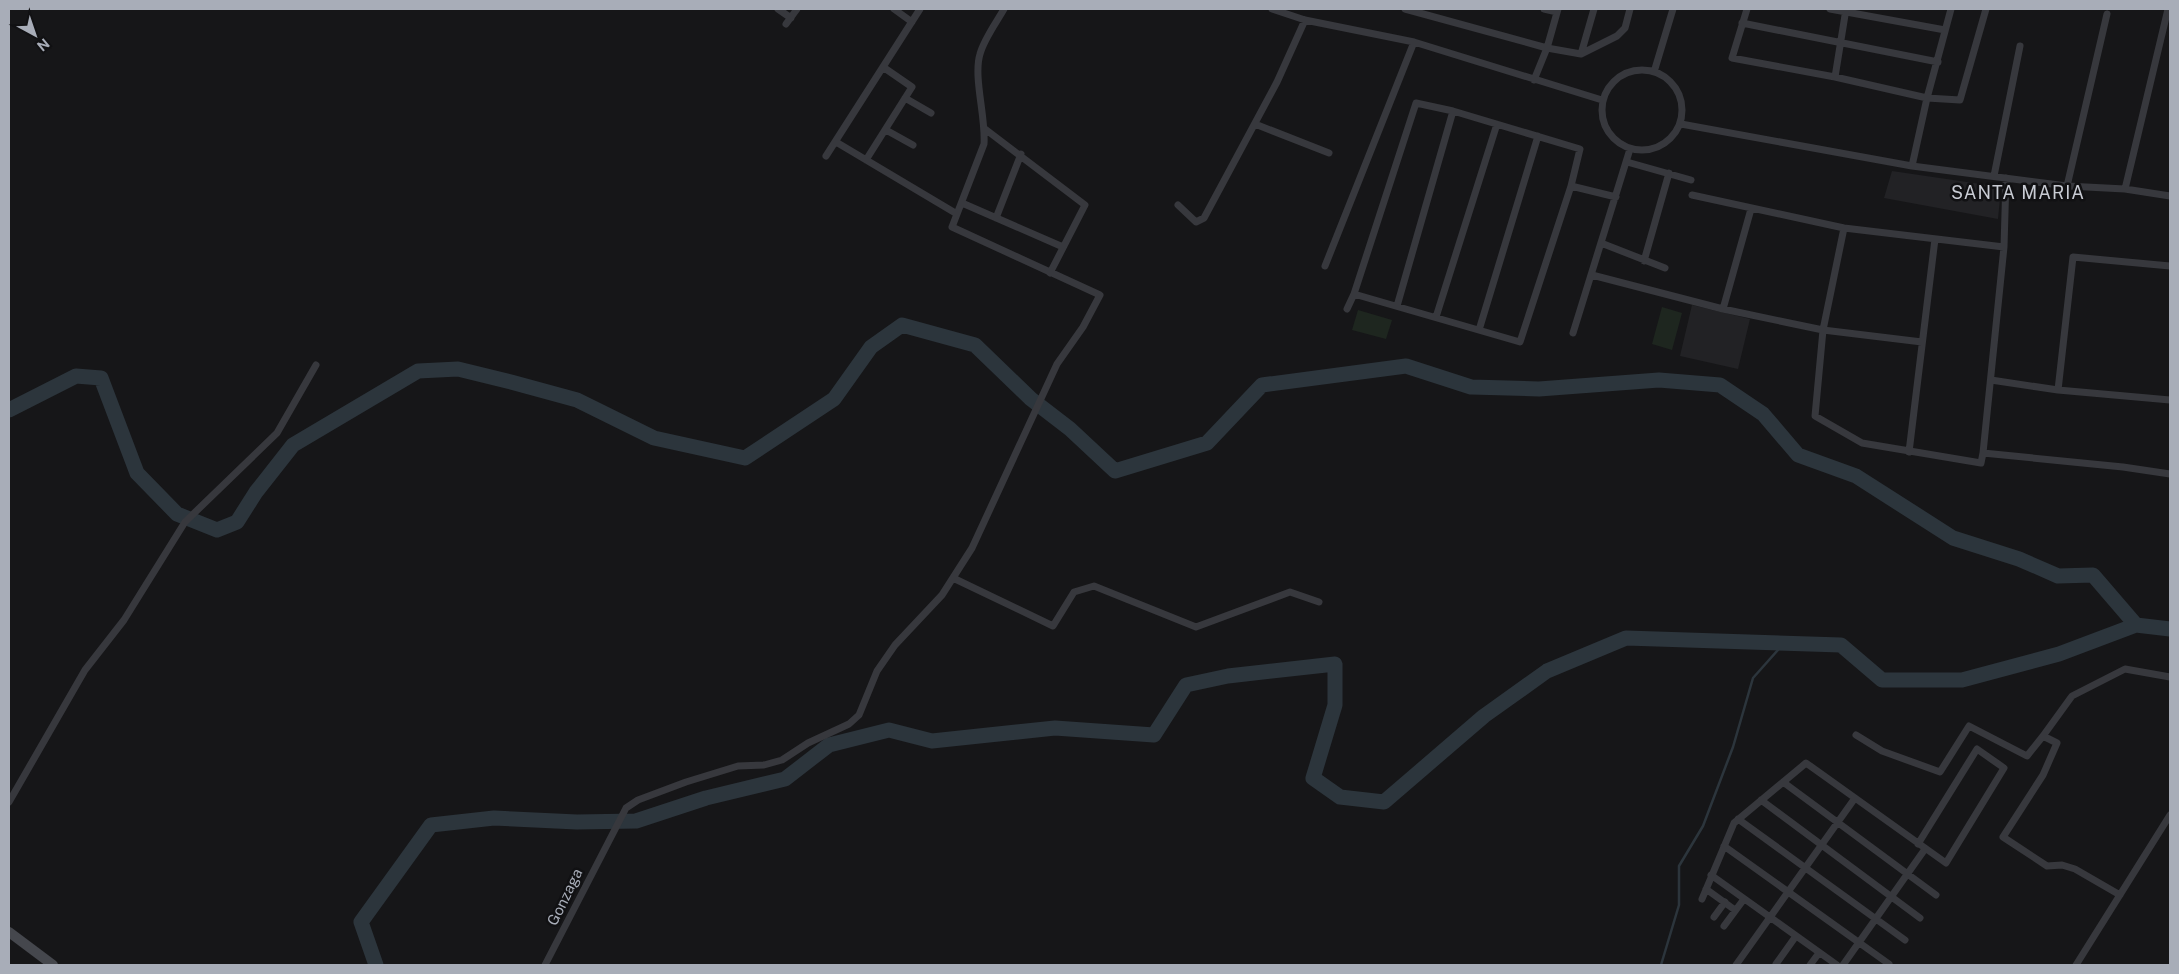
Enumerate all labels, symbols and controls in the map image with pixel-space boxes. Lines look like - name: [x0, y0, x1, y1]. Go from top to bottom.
- north arrow: [10, 10, 60, 60]
- text: N: [34, 35, 53, 55]
- district label: SANTA MARIA: [1951, 182, 2085, 203]
- street label: Gonzaga: [544, 866, 586, 928]

